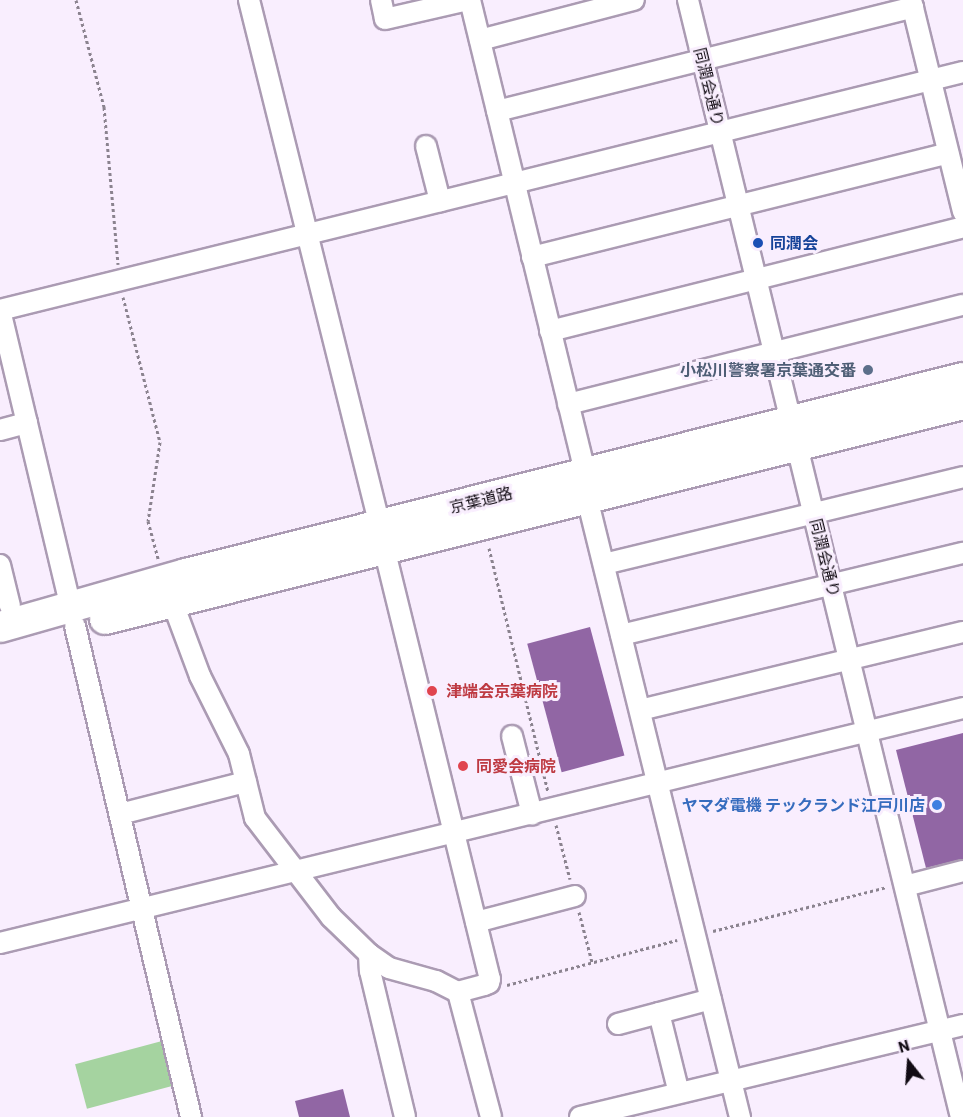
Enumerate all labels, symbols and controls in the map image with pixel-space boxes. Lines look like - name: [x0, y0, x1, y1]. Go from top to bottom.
- street label: 同潤会通り: [690, 46, 728, 128]
- place label: 同潤会: [770, 233, 818, 253]
- marker: 同潤会: [751, 236, 765, 250]
- place label: 小松川警察署京葉通交番: [680, 360, 856, 380]
- marker: 小松川警察署京葉通交番: [861, 363, 875, 377]
- street label: 京葉道路: [448, 483, 514, 517]
- street label: 同潤会通り: [806, 517, 844, 599]
- place label: 津端会京葉病院: [446, 681, 558, 701]
- marker: 津端会京葉病院: [423, 682, 441, 700]
- place label: 同愛会病院: [476, 756, 556, 776]
- marker: 同愛会病院: [454, 757, 472, 775]
- place label: ヤマダ電機 テックランド江戸川店: [682, 795, 925, 815]
- marker: ヤマダ電機 テックランド江戸川店: [930, 798, 944, 812]
- north arrow: [879, 1033, 939, 1093]
- text: N: [896, 1035, 911, 1056]

